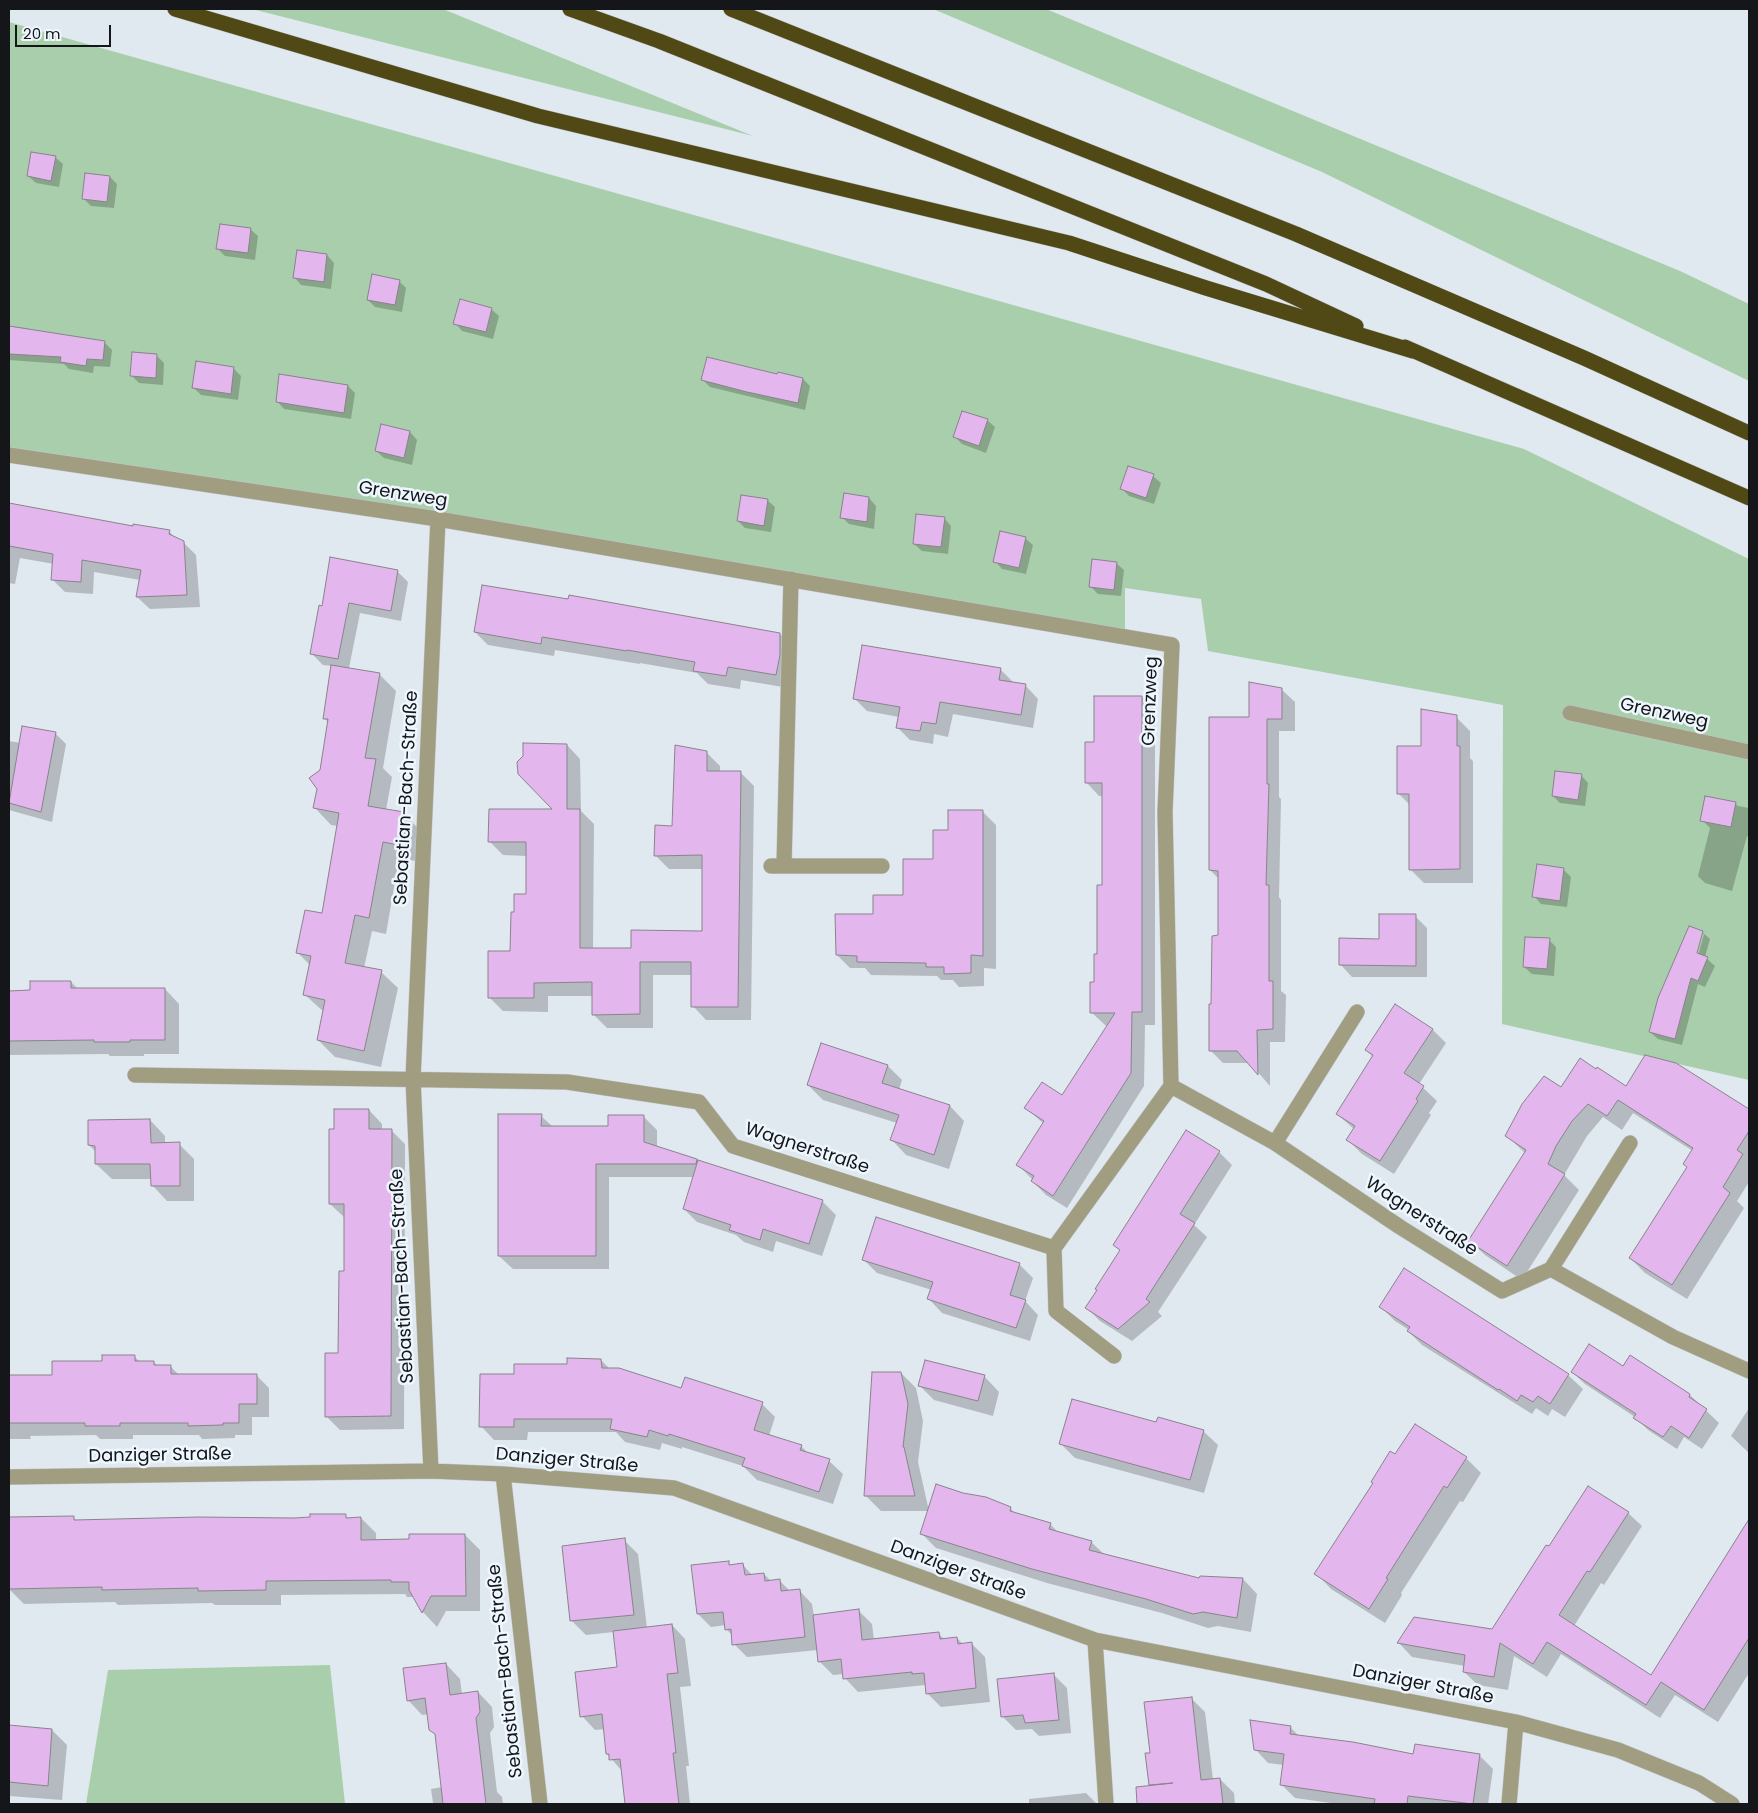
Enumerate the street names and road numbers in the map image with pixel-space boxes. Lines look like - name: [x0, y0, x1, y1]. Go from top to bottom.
- street label: Grenzweg: [357, 477, 449, 513]
- street label: Grenzweg: [1139, 656, 1163, 746]
- street label: Sebastian-Bach-Straße: [391, 690, 423, 906]
- street label: Grenzweg: [1618, 694, 1710, 734]
- street label: Wagnerstraße: [742, 1119, 872, 1179]
- street label: Sebastian-Bach-Straße: [387, 1168, 419, 1384]
- street label: Wagnerstraße: [1361, 1173, 1481, 1261]
- street label: Danziger Straße: [88, 1444, 232, 1468]
- street label: Danziger Straße: [495, 1444, 639, 1478]
- street label: Danziger Straße: [887, 1536, 1029, 1606]
- street label: Sebastian-Bach-Straße: [484, 1563, 528, 1779]
- street label: Danziger Straße: [1351, 1661, 1495, 1709]

